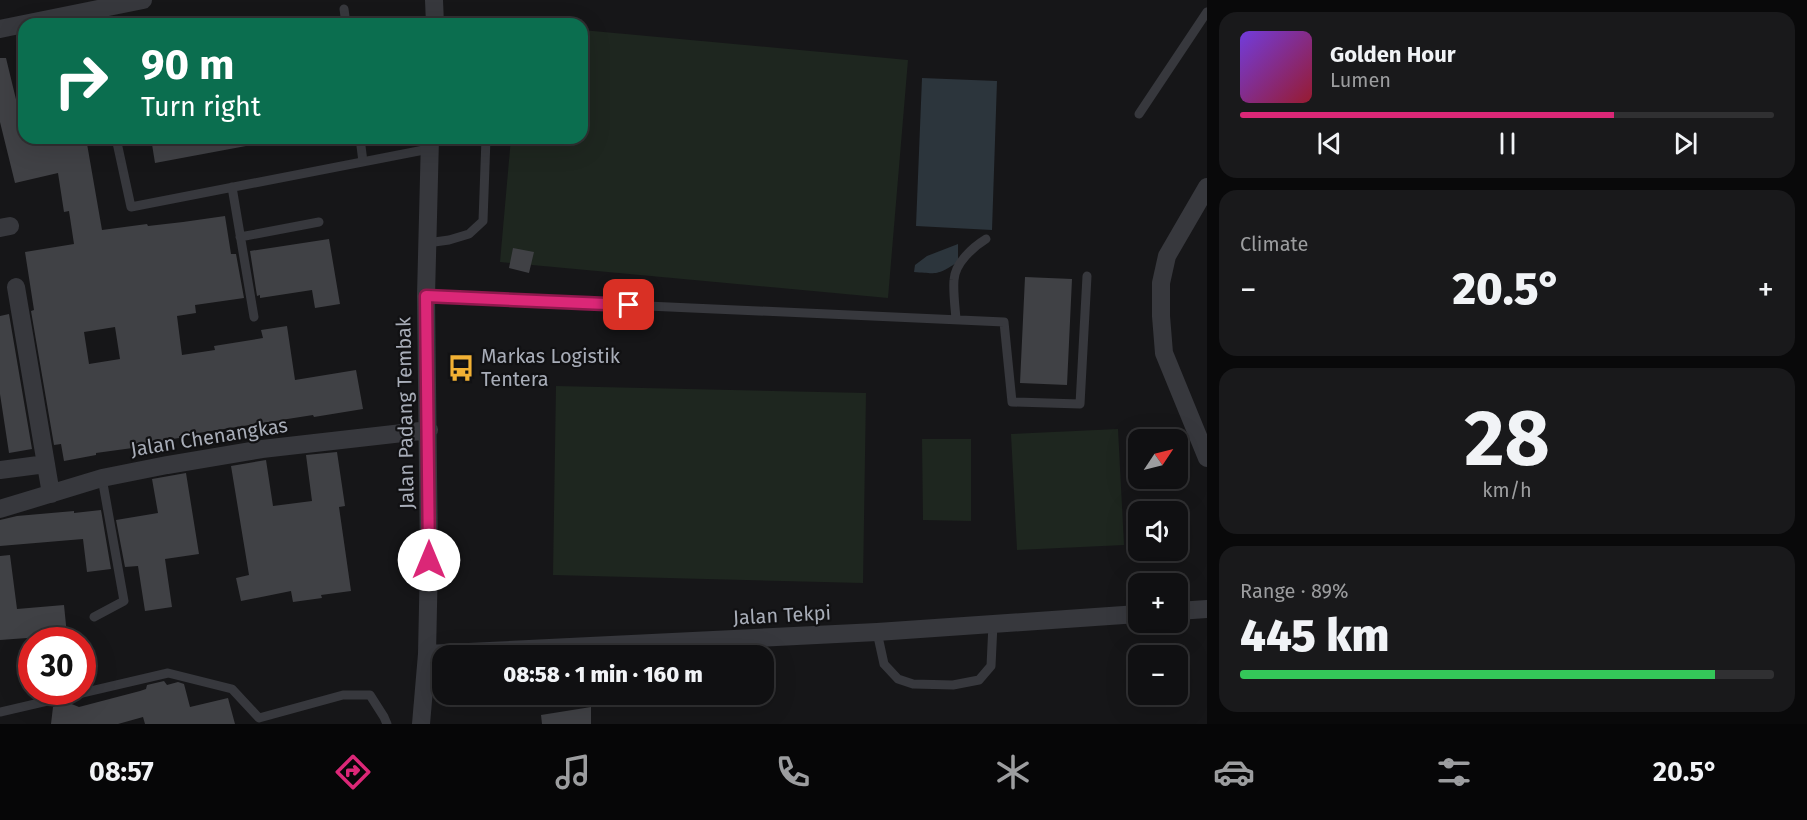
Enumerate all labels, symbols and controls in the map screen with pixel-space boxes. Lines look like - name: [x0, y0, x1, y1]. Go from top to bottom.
- text: 90 m: [141, 40, 235, 90]
- text: Golden Hour: [1330, 41, 1456, 68]
- icon: right: [42, 42, 120, 120]
- text: Lumen: [1330, 68, 1391, 92]
- text: Turn right: [141, 91, 261, 123]
- icon: previous: [1313, 127, 1346, 160]
- icon: pause: [1491, 127, 1524, 160]
- icon: next: [1669, 127, 1702, 160]
- text: Climate: [1240, 232, 1308, 256]
- text: 20.5°: [1452, 262, 1562, 316]
- text: −: [1240, 270, 1257, 310]
- text: +: [1758, 270, 1774, 310]
- pin: [603, 279, 654, 330]
- icon: arrive: [612, 288, 645, 321]
- street label: Jalan Padang Tembak: [391, 316, 419, 509]
- place label: Markas Logistik Tentera: [481, 344, 621, 391]
- bus stop icon: Markas Logistik Tentera: [446, 353, 476, 383]
- text: 28: [1464, 392, 1550, 486]
- street label: Jalan Chenangkas: [129, 413, 289, 461]
- north arrow: [1128, 429, 1188, 489]
- map controls: [1128, 429, 1188, 705]
- text: km/h: [1482, 478, 1532, 502]
- button: sound: [1128, 501, 1188, 561]
- position arrow: [397, 528, 461, 592]
- button: +: [1128, 573, 1188, 633]
- text: Range · 89%: [1240, 579, 1349, 603]
- street label: Jalan Tekpi: [732, 600, 832, 630]
- text: 445 km: [1240, 609, 1389, 663]
- speed limit sign: 30: [18, 627, 96, 705]
- button: −: [1128, 645, 1188, 705]
- text: 08:58 · 1 min · 160 m: [503, 661, 703, 688]
- icon: directions: [332, 751, 374, 793]
- icon: music: [552, 751, 594, 793]
- icon: phone: [772, 751, 814, 793]
- icon: climate: [992, 751, 1034, 793]
- icon: car: [1213, 751, 1255, 793]
- icon: filters: [1433, 751, 1475, 793]
- text: 08:57: [89, 756, 154, 788]
- text: 20.5°: [1653, 756, 1718, 788]

